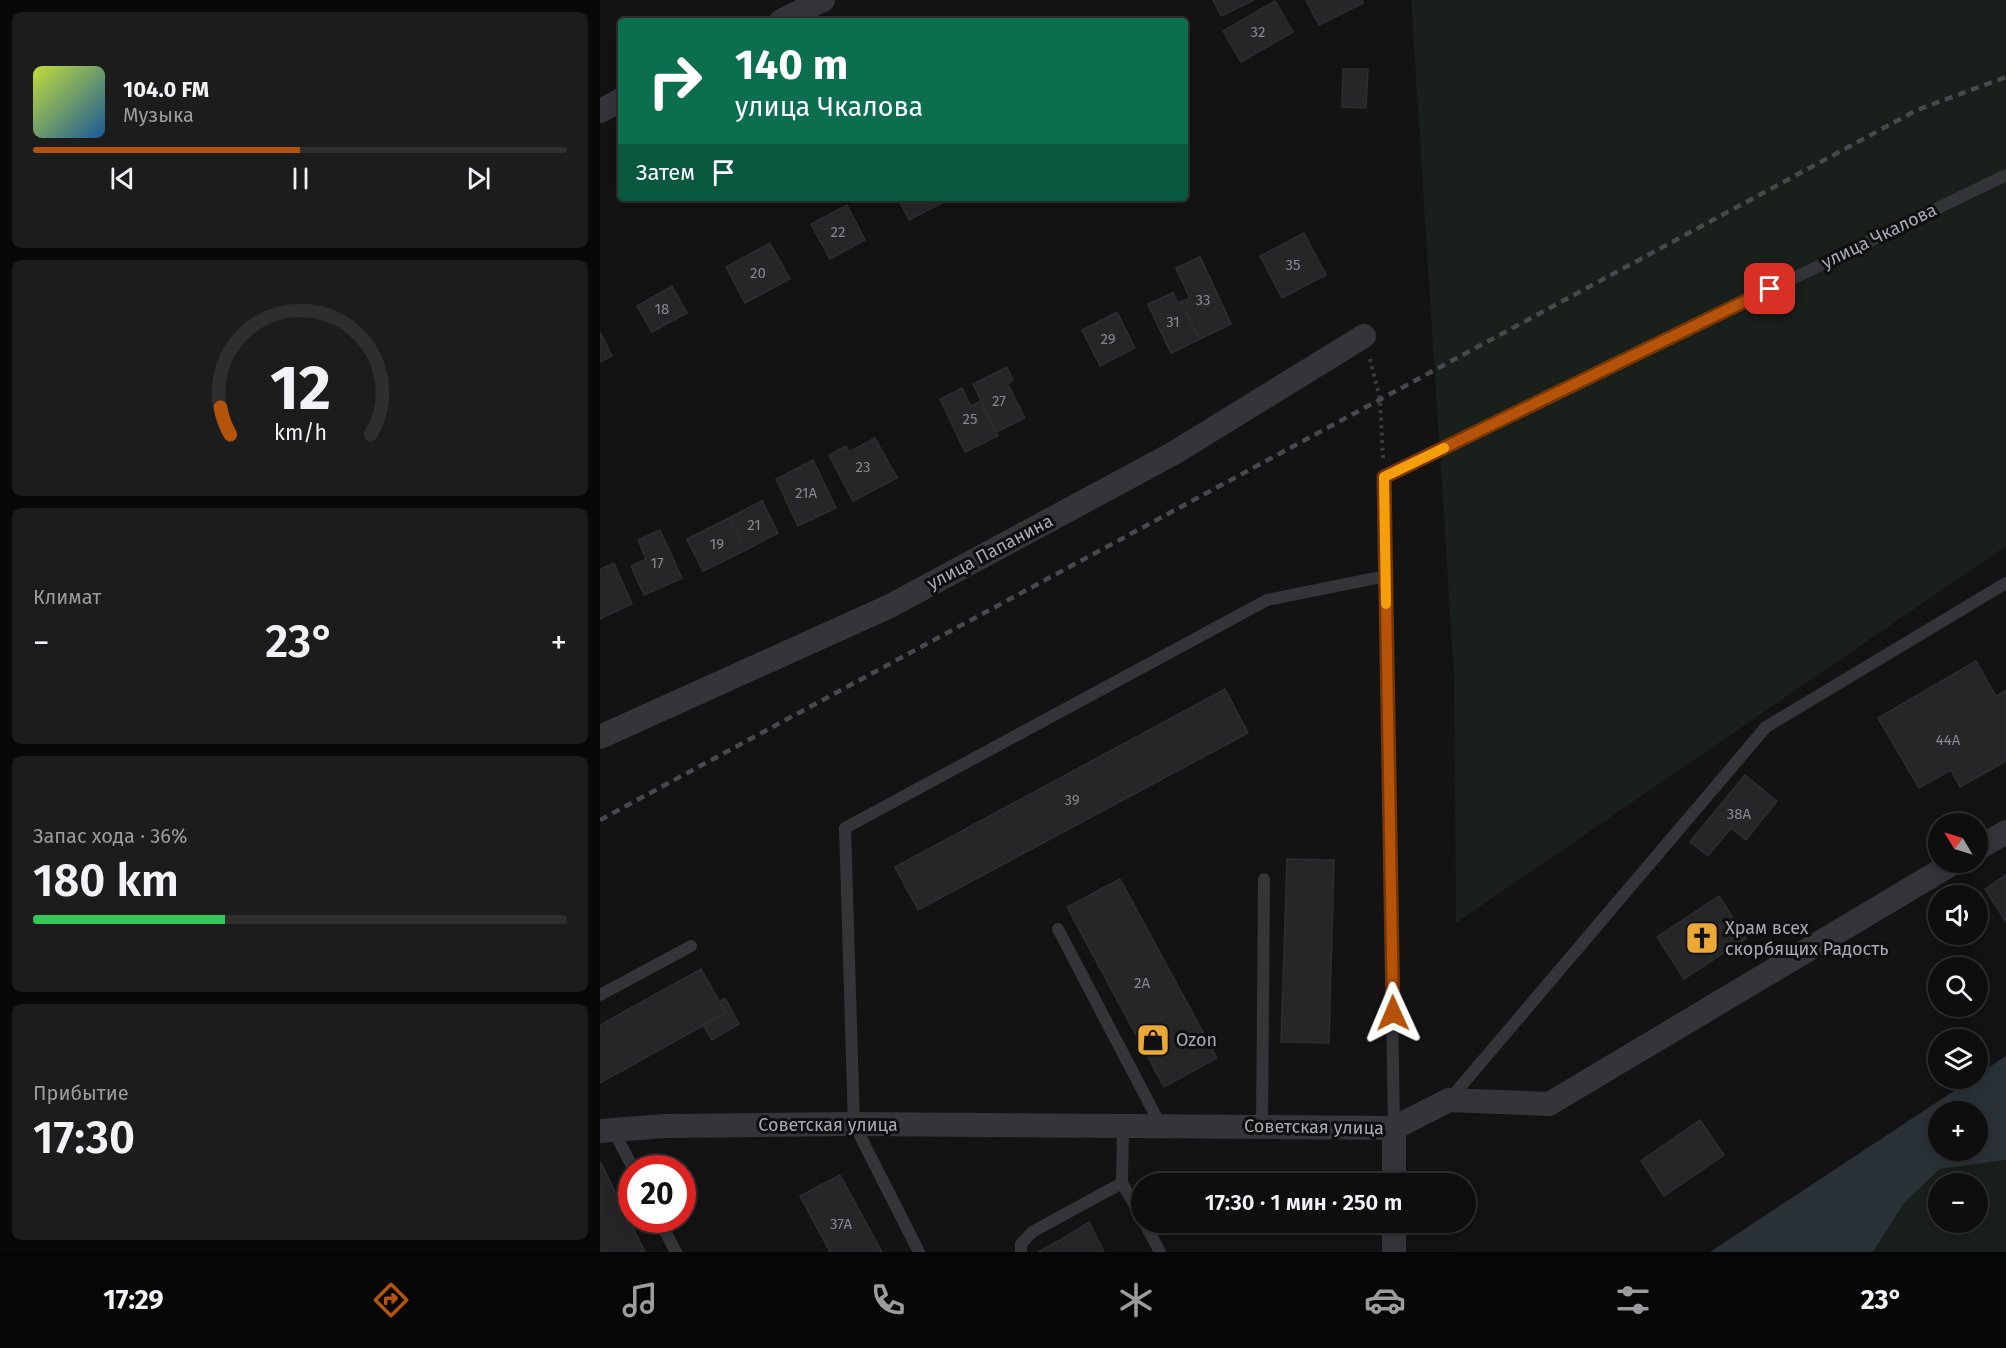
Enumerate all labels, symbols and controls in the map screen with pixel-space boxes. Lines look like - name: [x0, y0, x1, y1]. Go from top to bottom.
- house number: 32: [1251, 23, 1265, 41]
- text: 140 m: [735, 40, 848, 90]
- icon: right: [636, 42, 714, 120]
- text: 104.0 FM: [123, 76, 209, 103]
- text: улица Чкалова: [735, 91, 923, 123]
- text: Музыка: [123, 103, 194, 127]
- icon: arrive: [707, 156, 740, 189]
- text: Затем: [636, 159, 695, 186]
- icon: previous: [106, 162, 139, 195]
- icon: pause: [284, 162, 317, 195]
- icon: next: [462, 162, 495, 195]
- street label: улица Чкалова: [1818, 199, 1940, 273]
- house number: 22: [831, 223, 845, 241]
- house number: 35: [1285, 256, 1301, 274]
- pin: [1744, 263, 1795, 314]
- house number: 20: [750, 264, 766, 282]
- icon: arrive: [1753, 272, 1786, 305]
- house number: 33: [1196, 291, 1210, 309]
- house number: 18: [655, 300, 669, 318]
- house number: 31: [1166, 313, 1180, 331]
- house number: 29: [1100, 330, 1116, 348]
- text: 12: [269, 351, 331, 426]
- house number: 27: [992, 392, 1006, 410]
- house number: 25: [963, 410, 977, 428]
- text: km/h: [273, 420, 327, 446]
- house number: 23: [856, 458, 870, 476]
- house number: 21А: [795, 484, 817, 502]
- street label: улица Папанина: [923, 510, 1057, 594]
- house number: 21: [747, 516, 761, 534]
- house number: 19: [710, 535, 724, 553]
- house number: 17: [650, 554, 664, 572]
- text: Климат: [33, 585, 101, 609]
- text: 23°: [265, 615, 335, 669]
- text: −: [33, 623, 50, 663]
- text: +: [551, 623, 567, 663]
- house number: 44А: [1936, 731, 1961, 749]
- house number: 39: [1064, 791, 1080, 809]
- house number: 38А: [1727, 805, 1752, 823]
- north arrow: [1928, 813, 1988, 873]
- map controls: [1928, 813, 1988, 1233]
- text: Запас хода · 36%: [33, 824, 187, 848]
- text: 180 km: [33, 854, 179, 908]
- button: sound: [1928, 885, 1988, 945]
- place label: Храм всех скорбящих Радость: [1725, 917, 1889, 960]
- church icon: Храм всех скорбящих Радость: [1684, 920, 1720, 956]
- button: search: [1928, 957, 1988, 1017]
- house number: 2А: [1134, 974, 1150, 992]
- position arrow: [1361, 981, 1425, 1045]
- shop icon: Ozon: [1135, 1022, 1171, 1058]
- place label: Ozon: [1176, 1029, 1217, 1051]
- button: layers: [1928, 1029, 1988, 1089]
- text: Прибытие: [33, 1081, 129, 1105]
- button: +: [1928, 1101, 1988, 1161]
- text: 17:30: [33, 1111, 135, 1165]
- street label: Советская улица: [758, 1114, 898, 1136]
- street label: Советская улица: [1244, 1115, 1384, 1139]
- speed limit sign: 20: [618, 1155, 696, 1233]
- button: −: [1928, 1173, 1988, 1233]
- text: 17:30 · 1 мин · 250 m: [1205, 1189, 1402, 1216]
- house number: 37А: [830, 1215, 853, 1233]
- icon: directions: [370, 1279, 412, 1321]
- icon: music: [619, 1279, 661, 1321]
- icon: phone: [867, 1279, 909, 1321]
- icon: climate: [1115, 1279, 1157, 1321]
- icon: car: [1364, 1279, 1406, 1321]
- icon: filters: [1612, 1279, 1654, 1321]
- text: 17:29: [103, 1284, 164, 1316]
- text: 23°: [1861, 1284, 1903, 1316]

